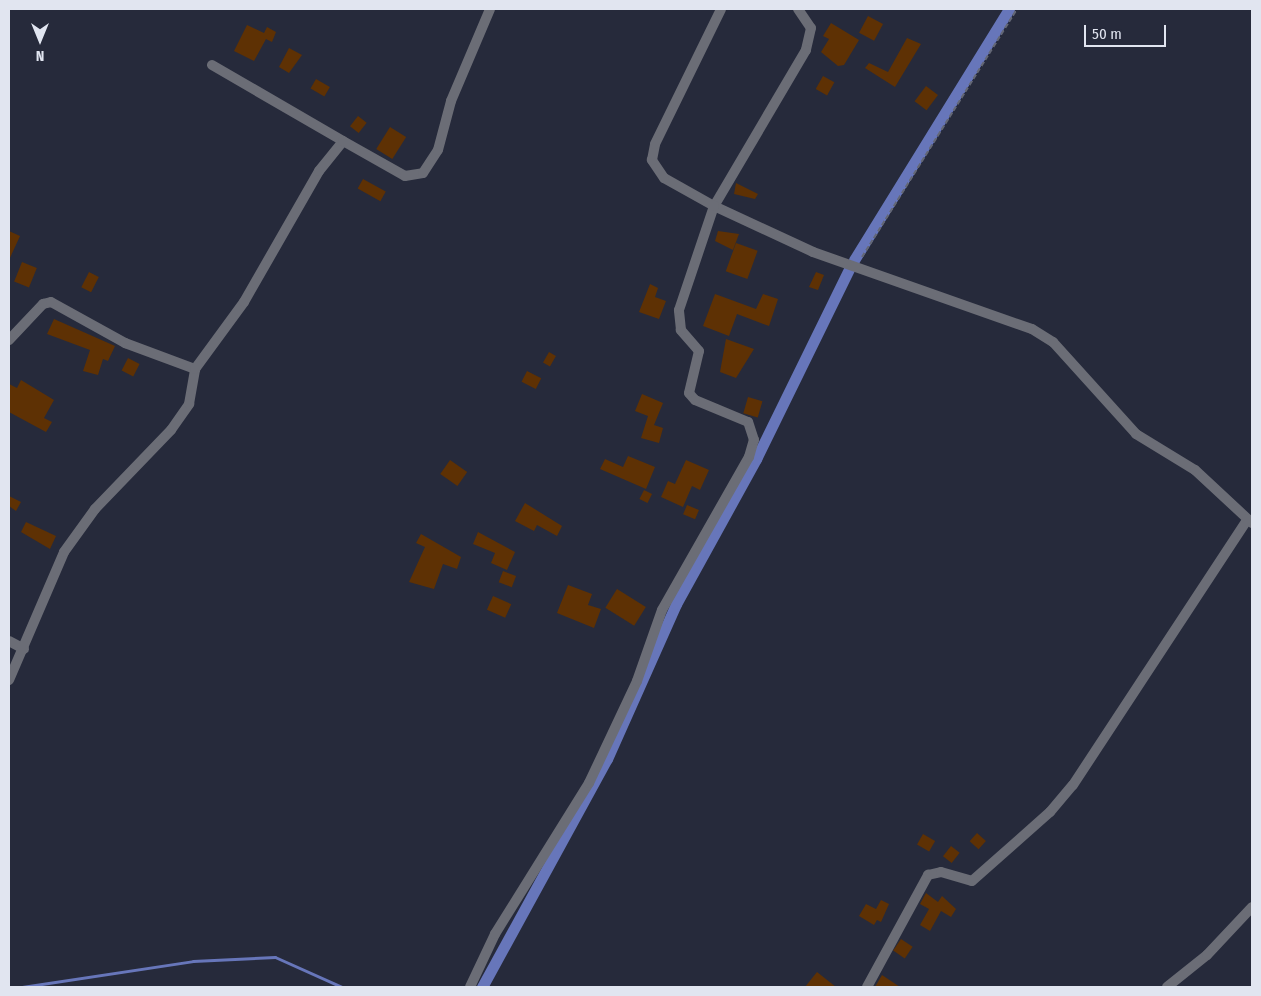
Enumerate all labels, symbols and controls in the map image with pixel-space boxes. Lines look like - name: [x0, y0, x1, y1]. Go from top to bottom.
- north arrow: [15, 15, 65, 65]
- scale bar: [1086, 15, 1168, 47]
- text: 50 m: [1092, 25, 1122, 43]
- text: N: [36, 47, 44, 64]

